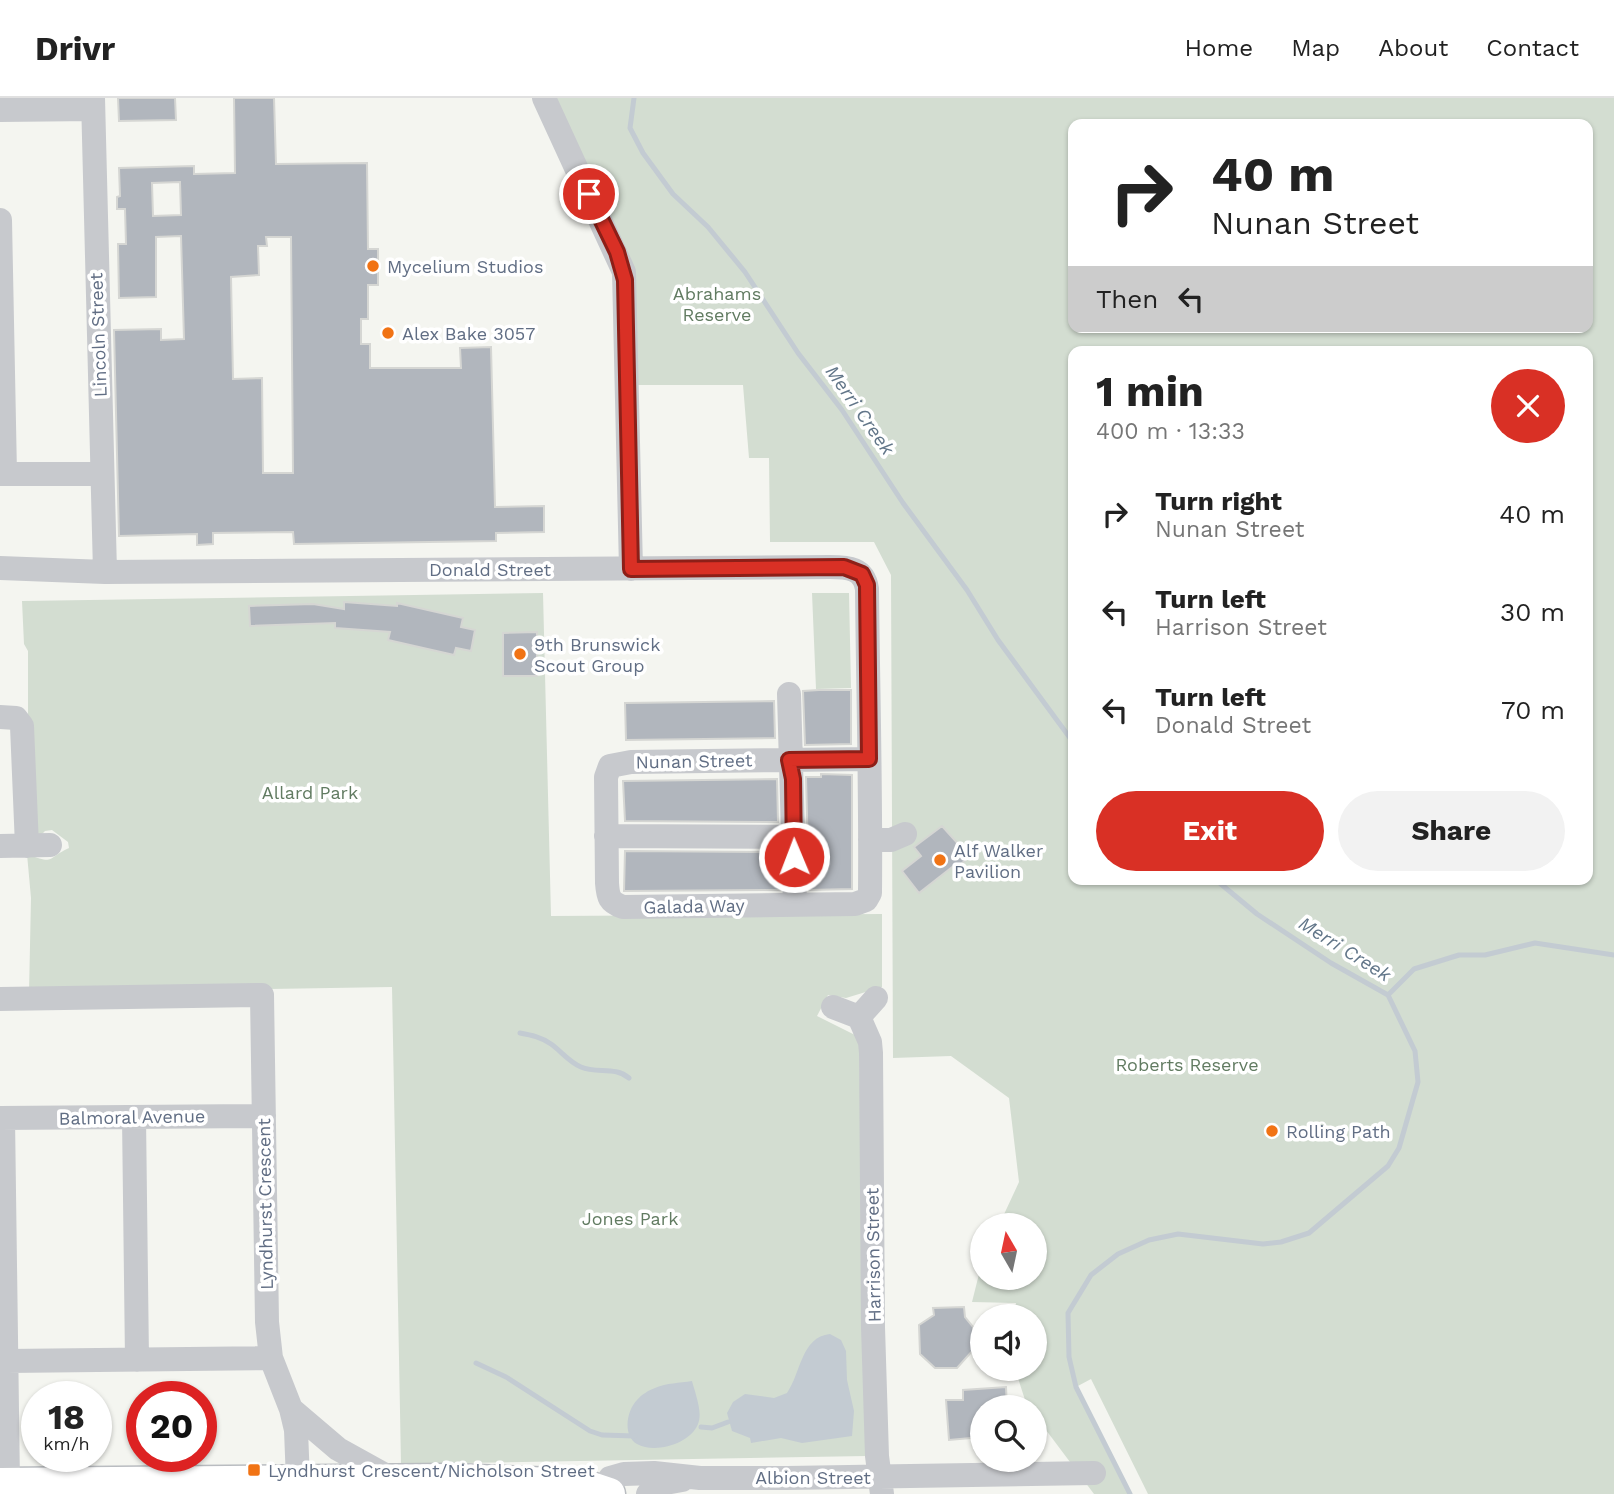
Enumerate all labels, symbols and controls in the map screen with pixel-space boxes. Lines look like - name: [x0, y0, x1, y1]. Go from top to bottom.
- text: Drivr: [35, 29, 115, 68]
- text: Home: [1185, 34, 1253, 62]
- text: Map: [1291, 34, 1340, 62]
- text: About: [1378, 34, 1448, 62]
- text: Contact: [1486, 34, 1579, 62]
- text: 40 m: [1211, 145, 1334, 203]
- icon: right: [1096, 147, 1187, 238]
- pin: [559, 164, 619, 224]
- icon: arrive: [570, 175, 608, 213]
- text: Nunan Street: [1211, 204, 1419, 242]
- place label: Mycelium Studios: [387, 256, 543, 277]
- marker: Mycelium Studios: [365, 258, 381, 274]
- street label: Lincoln Street: [85, 272, 111, 398]
- icon: left: [1172, 280, 1210, 318]
- park label: Abrahams Reserve: [673, 283, 761, 325]
- text: Then: [1096, 284, 1158, 314]
- place label: Alex Bake 3057: [402, 323, 535, 344]
- marker: Alex Bake 3057: [380, 325, 396, 341]
- water label: Merri Creek: [821, 361, 900, 460]
- text: 1 min: [1096, 367, 1204, 416]
- button: close: [1491, 369, 1565, 443]
- text: 400 m · 13:33: [1096, 418, 1245, 445]
- text: Turn right: [1155, 486, 1282, 516]
- icon: right: [1096, 495, 1134, 533]
- text: 40 m: [1499, 499, 1565, 529]
- text: Nunan Street: [1155, 516, 1304, 543]
- street label: Donald Street: [429, 559, 552, 580]
- text: Turn left: [1155, 584, 1266, 614]
- icon: left: [1096, 593, 1134, 631]
- text: 30 m: [1500, 597, 1565, 627]
- text: Harrison Street: [1155, 614, 1327, 641]
- place label: 9th Brunswick Scout Group: [534, 634, 660, 676]
- marker: 9th Brunswick Scout Group: [512, 646, 528, 662]
- text: Turn left: [1155, 682, 1266, 712]
- icon: left: [1096, 691, 1134, 729]
- text: 70 m: [1501, 695, 1565, 725]
- text: Donald Street: [1155, 712, 1311, 739]
- street label: Nunan Street: [635, 749, 753, 773]
- park label: Allard Park: [262, 782, 358, 803]
- button: Exit: [1096, 791, 1324, 871]
- button: Share: [1338, 791, 1565, 871]
- position arrow: [757, 820, 831, 894]
- place label: Alf Walker Pavilion: [954, 840, 1043, 882]
- marker: Alf Walker Pavilion: [932, 852, 948, 868]
- street label: Galada Way: [643, 895, 745, 917]
- water label: Merri Creek: [1295, 912, 1396, 987]
- park label: Roberts Reserve: [1115, 1054, 1259, 1075]
- street label: Balmoral Avenue: [58, 1105, 206, 1129]
- street label: Lyndhurst Crescent: [253, 1118, 277, 1290]
- place label: Rolling Path: [1286, 1121, 1391, 1142]
- marker: Rolling Path: [1264, 1123, 1280, 1139]
- street label: Harrison Street: [861, 1187, 885, 1322]
- park label: Jones Park: [582, 1208, 678, 1229]
- north arrow: [970, 1213, 1046, 1290]
- map controls: [970, 1213, 1047, 1472]
- button: sound: [970, 1304, 1047, 1381]
- speed limit sign: 20: [126, 1381, 217, 1472]
- button: search: [970, 1395, 1047, 1472]
- text: 18: [48, 1396, 85, 1438]
- text: km/h: [43, 1433, 90, 1454]
- place label: Lyndhurst Crescent/Nicholson Street: [268, 1460, 595, 1481]
- marker: Lyndhurst Crescent/Nicholson Street: [246, 1462, 262, 1478]
- street label: Albion Street: [755, 1467, 871, 1488]

